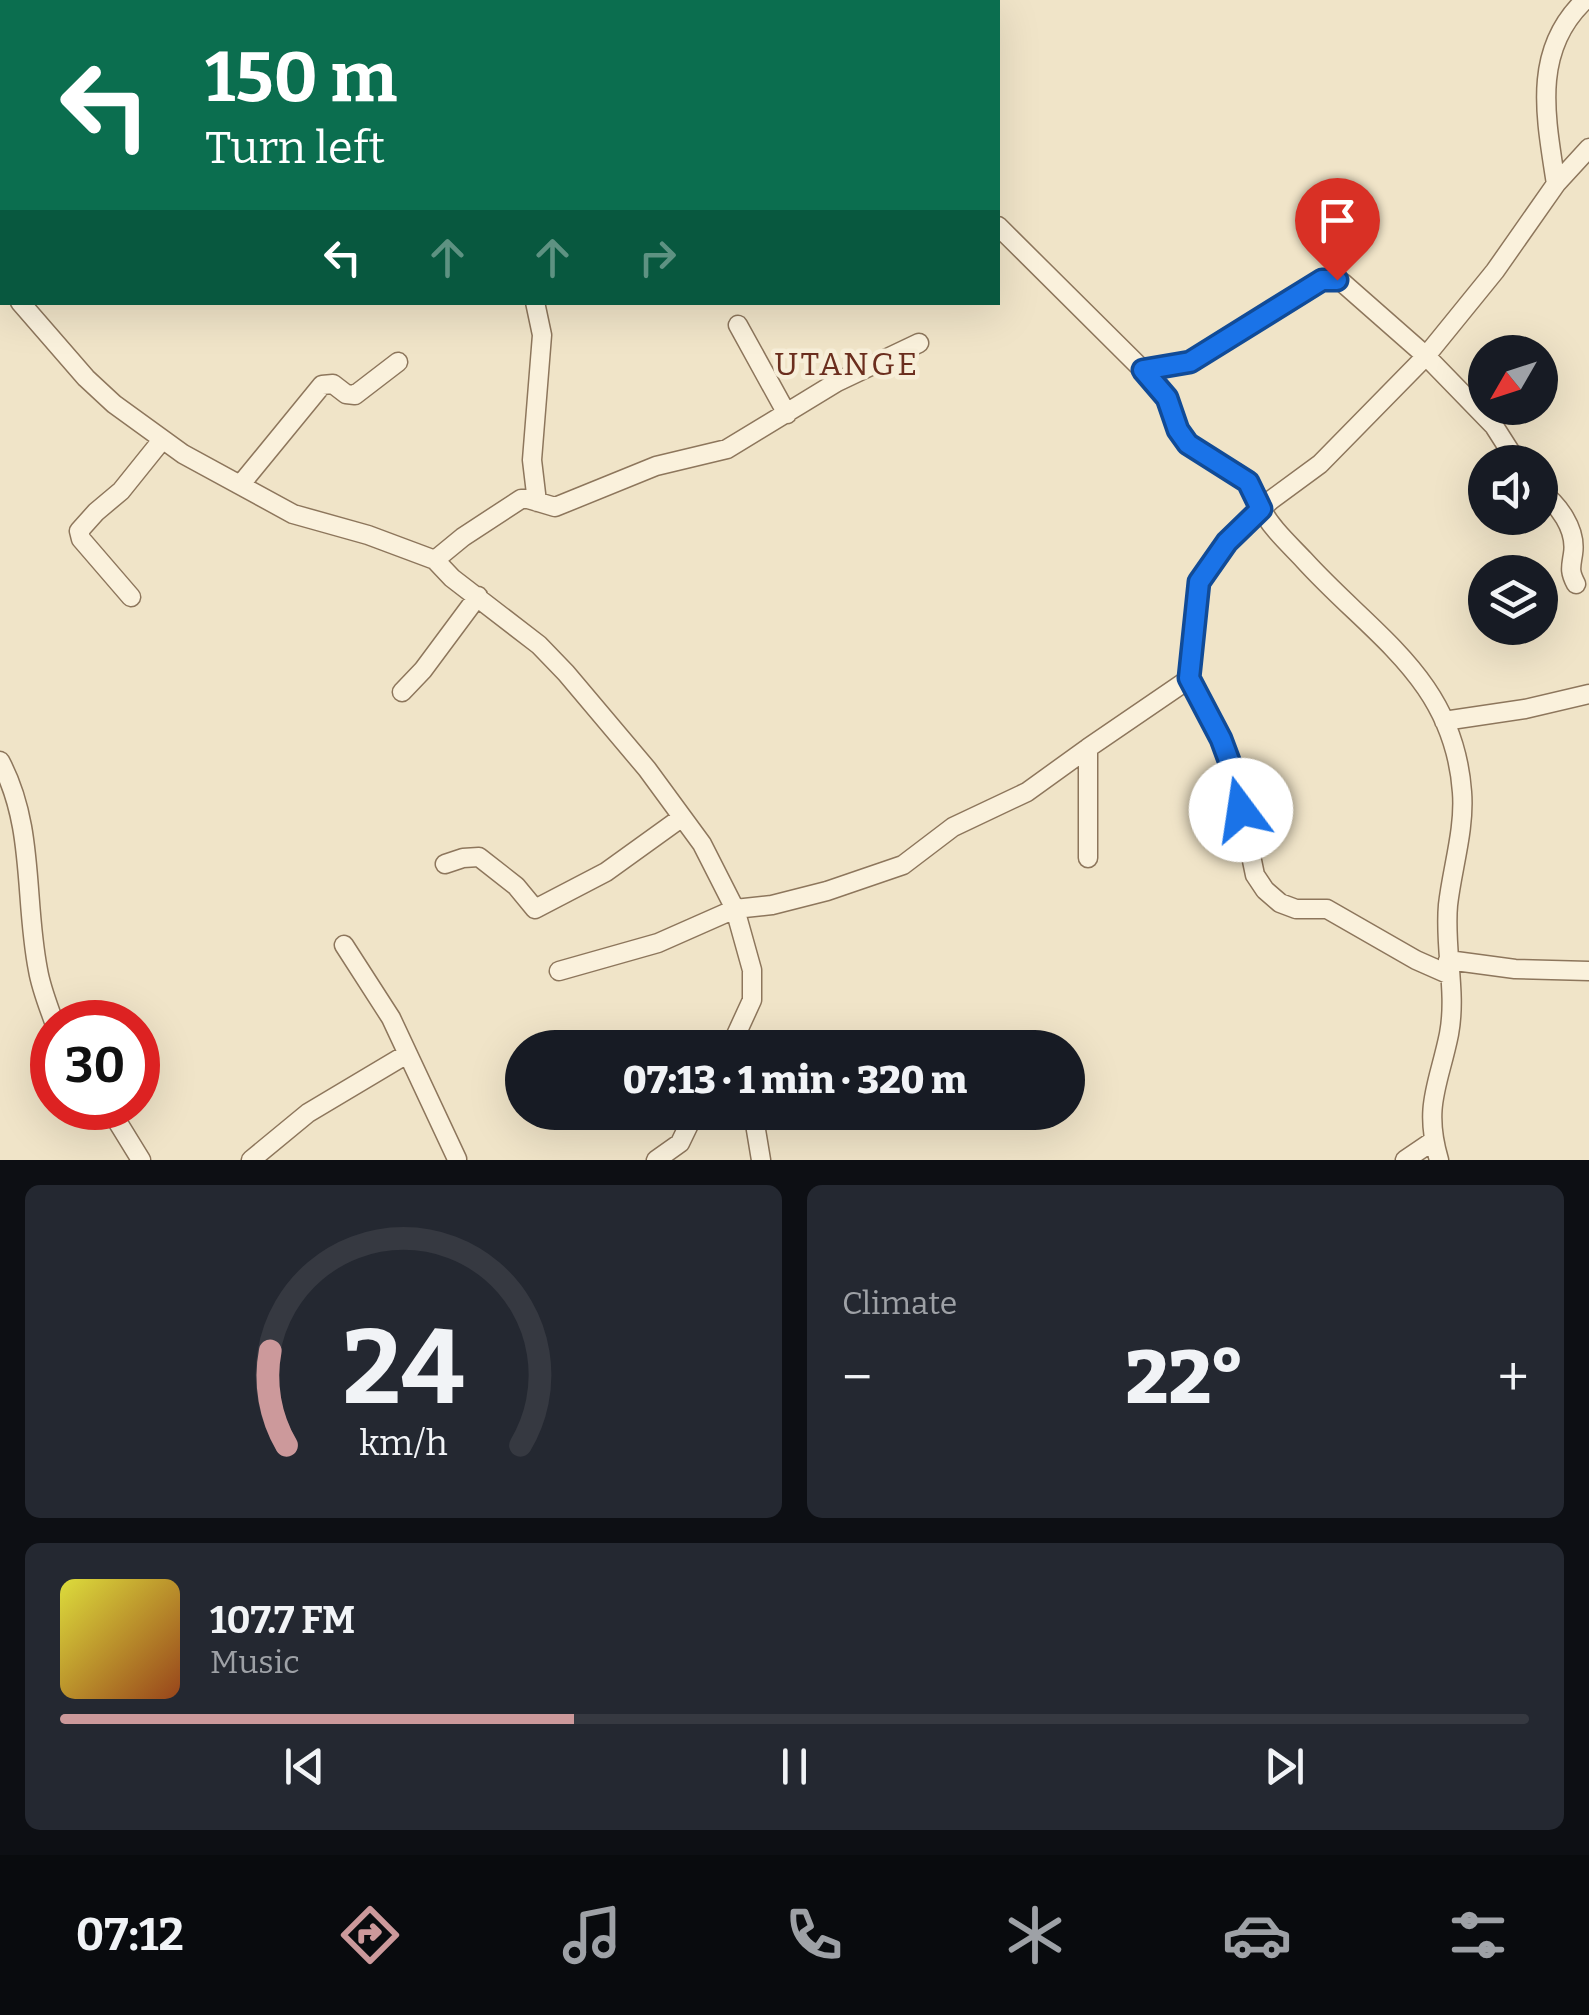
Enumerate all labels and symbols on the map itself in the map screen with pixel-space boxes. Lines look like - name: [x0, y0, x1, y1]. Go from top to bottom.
- pin: [1295, 178, 1380, 281]
- north arrow: [1468, 335, 1558, 425]
- district label: UTANGE: [774, 345, 920, 383]
- position arrow: [1189, 758, 1293, 862]
- speed limit sign: 30: [30, 1000, 160, 1130]

